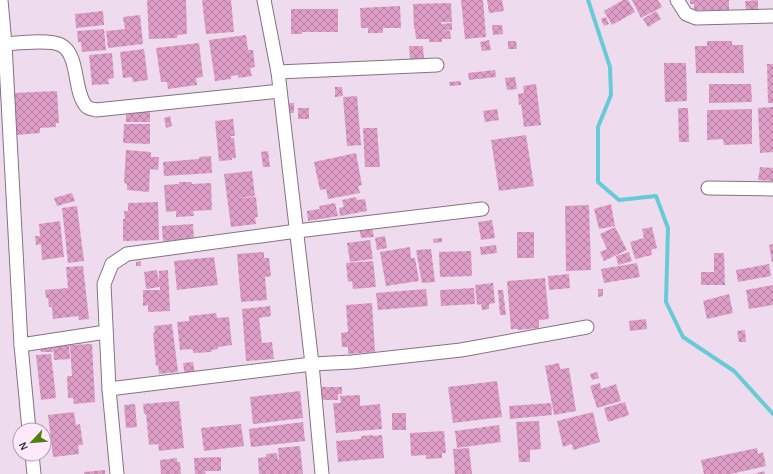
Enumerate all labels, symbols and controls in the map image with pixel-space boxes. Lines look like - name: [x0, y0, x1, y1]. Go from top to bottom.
- north arrow: [12, 422, 52, 462]
- text: N: [17, 440, 30, 452]

